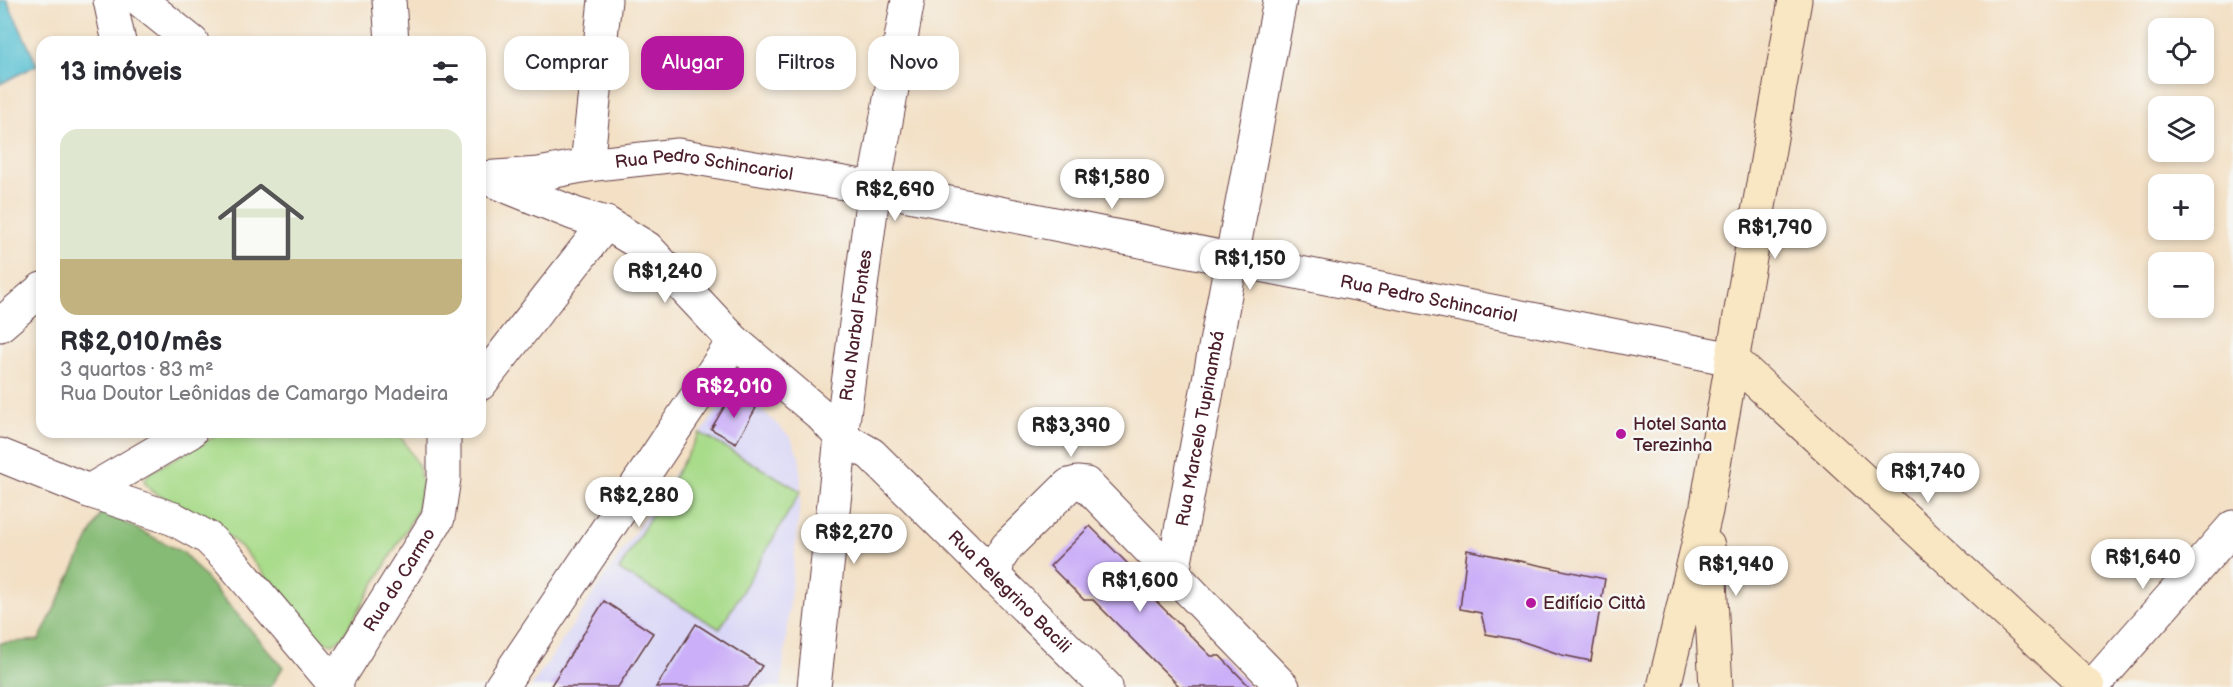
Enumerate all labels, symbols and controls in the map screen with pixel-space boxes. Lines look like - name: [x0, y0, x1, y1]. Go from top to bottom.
- map controls: [2148, 18, 2214, 318]
- button: locate: [2148, 18, 2214, 84]
- chip: Comprar: [504, 36, 629, 90]
- chip: Alugar: [641, 36, 744, 90]
- chip: Filtros: [756, 36, 856, 90]
- chip: Novo: [868, 36, 959, 90]
- icon: filters: [429, 56, 462, 89]
- text: 13 imóveis: [60, 57, 182, 88]
- button: layers: [2148, 96, 2214, 162]
- street label: Rua Pedro Schincariol: [614, 144, 795, 185]
- pin: R$1,580: [1057, 159, 1167, 210]
- text: R$1,580: [1074, 166, 1150, 190]
- icon: home: [207, 168, 315, 276]
- pin: R$2,690: [840, 171, 950, 222]
- button: +: [2148, 174, 2214, 240]
- text: R$2,690: [855, 178, 935, 202]
- pin: R$1,790: [1720, 209, 1830, 260]
- text: R$1,790: [1738, 216, 1812, 240]
- pin: R$1,150: [1195, 240, 1305, 291]
- text: R$1,150: [1214, 247, 1286, 271]
- street label: Rua Narbal Fontes: [836, 248, 877, 403]
- button: −: [2148, 252, 2214, 318]
- pin: R$1,240: [610, 253, 720, 304]
- text: R$1,240: [627, 260, 703, 284]
- street label: Rua Pedro Schincariol: [1338, 271, 1519, 327]
- text: R$2,010/mês: [60, 327, 222, 358]
- street label: Rua Marcelo Tupinambá: [1172, 329, 1229, 528]
- text: 3 quartos · 83 m²: [60, 358, 214, 382]
- pin: R$2,010: [679, 368, 789, 419]
- text: R$2,010: [696, 375, 772, 399]
- text: Rua Doutor Leônidas de Camargo Madeira: [60, 382, 448, 406]
- pin: R$3,390: [1016, 407, 1126, 458]
- text: R$3,390: [1032, 414, 1110, 438]
- place label: Hotel Santa Terezinha: [1633, 414, 1727, 456]
- marker: Hotel Santa Terezinha: [1614, 427, 1628, 441]
- pin: R$1,740: [1873, 453, 1983, 504]
- text: R$1,740: [1890, 460, 1966, 484]
- pin: R$2,280: [584, 477, 694, 528]
- text: R$2,280: [599, 484, 679, 508]
- pin: R$2,270: [799, 514, 909, 565]
- text: R$2,270: [815, 521, 893, 545]
- street label: Rua do Carmo: [360, 524, 440, 636]
- street label: Rua Pelegrino Bacili: [943, 526, 1075, 657]
- pin: R$1,640: [2088, 539, 2198, 590]
- pin: R$1,940: [1681, 546, 1791, 597]
- text: R$1,640: [2105, 546, 2181, 570]
- text: R$1,940: [1698, 553, 1774, 577]
- pin: R$1,600: [1085, 562, 1195, 613]
- text: R$1,600: [1102, 569, 1178, 593]
- place label: Edifício Città: [1543, 593, 1646, 614]
- marker: Edifício Città: [1524, 596, 1538, 610]

